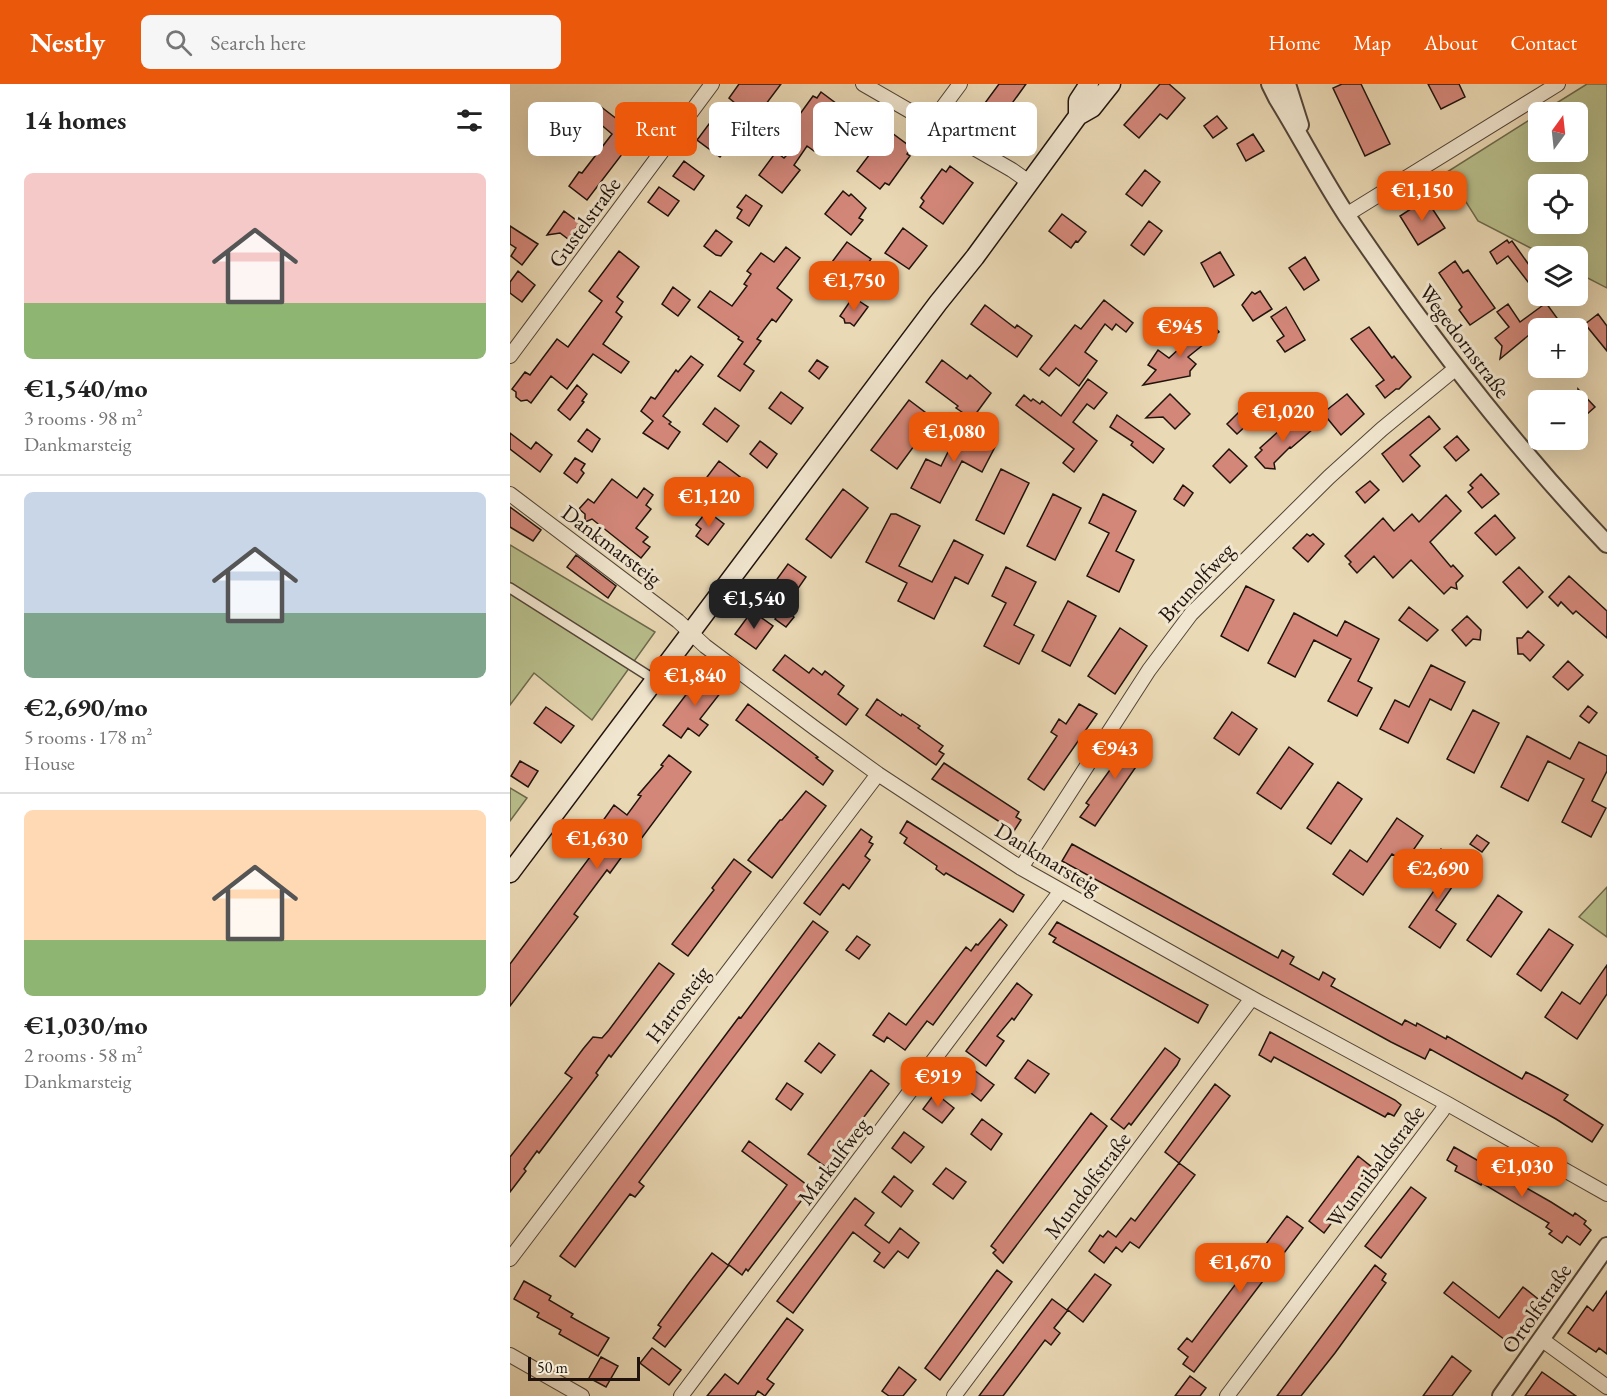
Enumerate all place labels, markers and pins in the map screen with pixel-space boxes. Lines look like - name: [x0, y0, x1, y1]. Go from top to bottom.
- pin: €1,150: [1373, 171, 1471, 222]
- pin: €1,750: [805, 261, 903, 312]
- pin: €945: [1144, 307, 1216, 358]
- pin: €1,020: [1234, 392, 1332, 443]
- pin: €1,080: [905, 412, 1003, 463]
- pin: €1,120: [660, 477, 758, 528]
- pin: €1,540: [705, 579, 803, 630]
- pin: €1,840: [646, 656, 744, 707]
- pin: €943: [1079, 729, 1151, 780]
- pin: €1,630: [548, 819, 646, 870]
- pin: €2,690: [1389, 849, 1487, 900]
- pin: €919: [902, 1057, 974, 1108]
- pin: €1,030: [1473, 1147, 1571, 1198]
- pin: €1,670: [1191, 1243, 1289, 1294]

